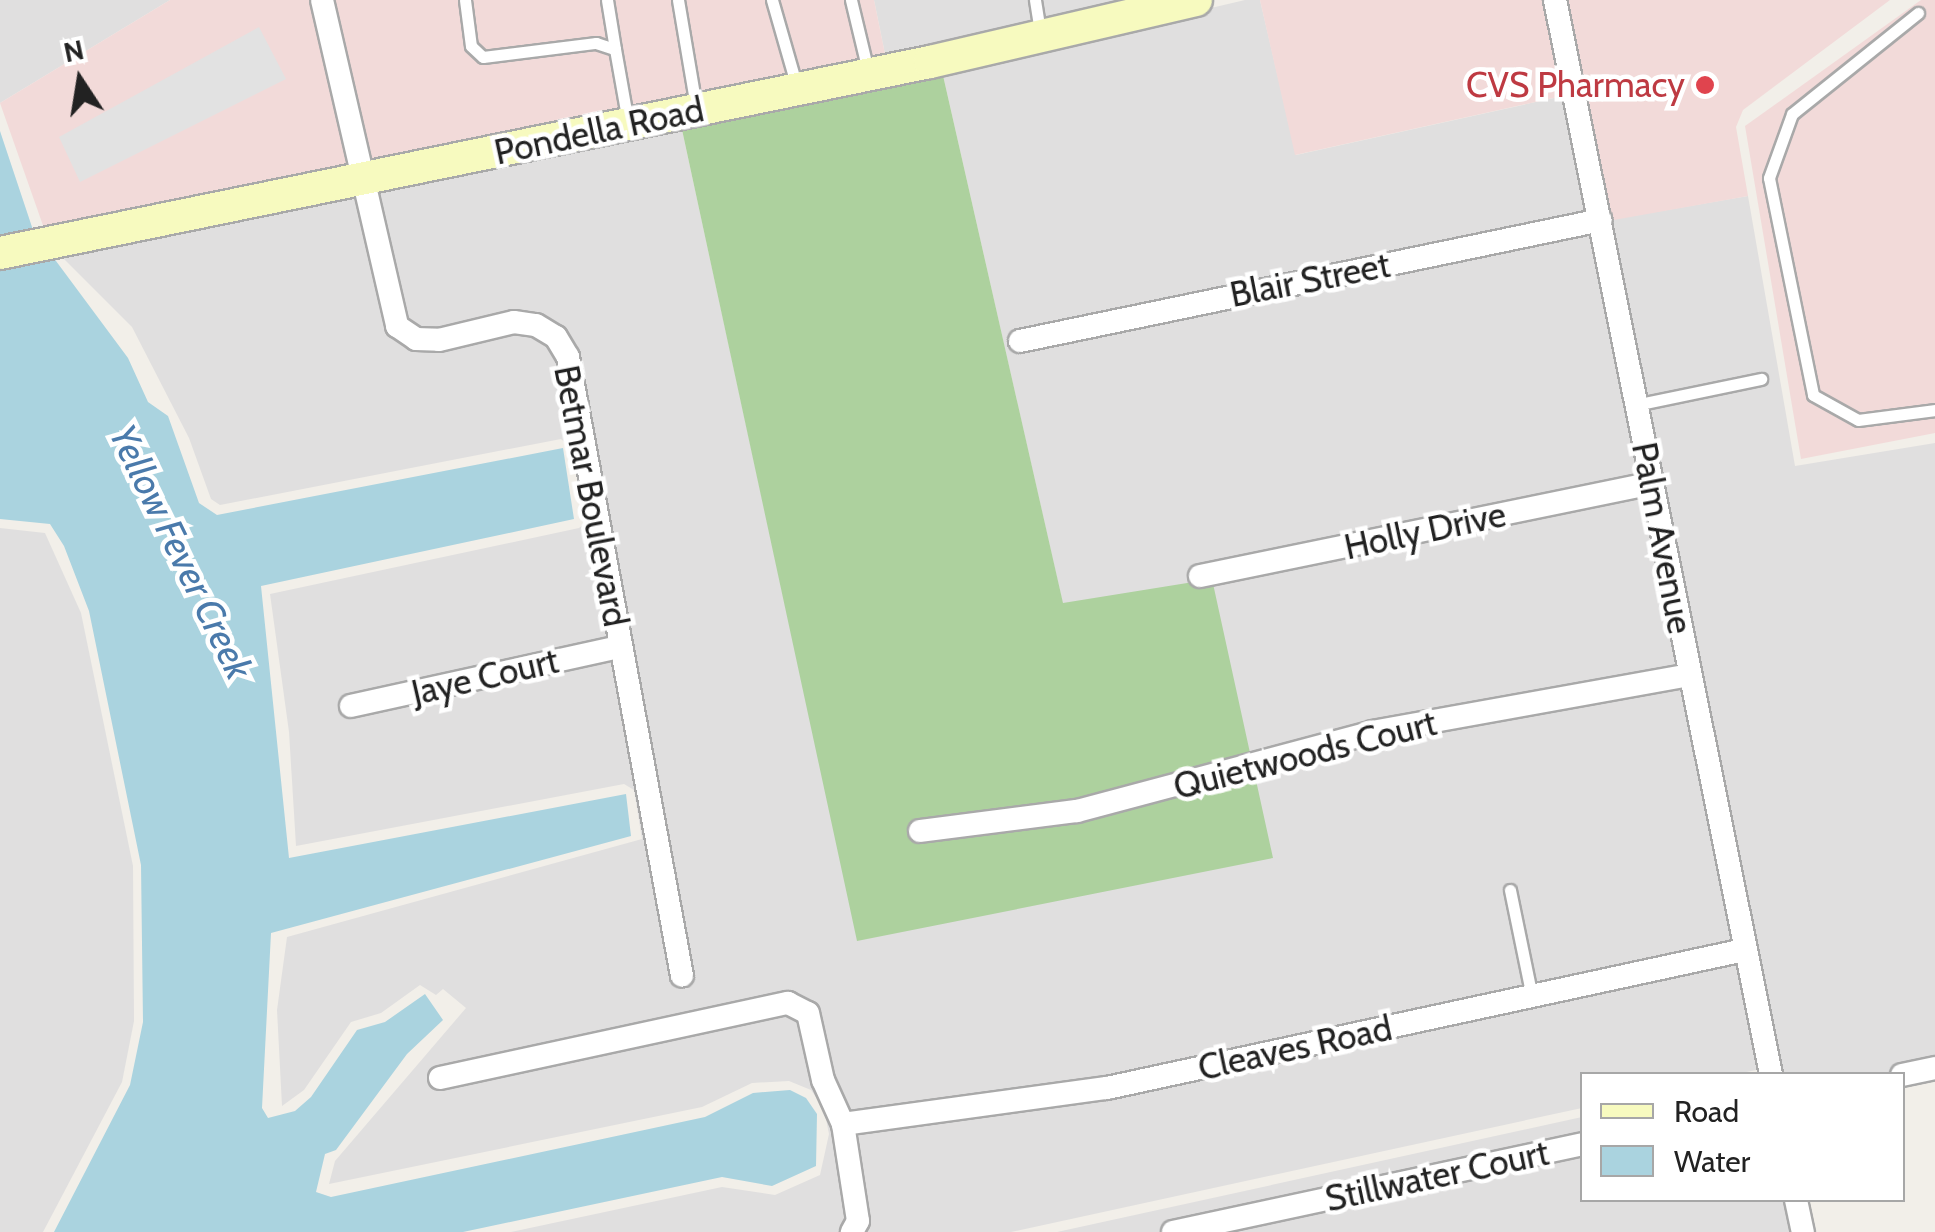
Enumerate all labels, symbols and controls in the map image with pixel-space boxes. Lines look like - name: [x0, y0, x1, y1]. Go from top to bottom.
- north arrow: [30, 30, 130, 130]
- text: N: [61, 32, 87, 69]
- place label: CVS Pharmacy: [1466, 64, 1685, 106]
- marker: CVS Pharmacy: [1694, 74, 1716, 96]
- street label: Pondella Road: [491, 88, 707, 174]
- street label: Blair Street: [1226, 244, 1394, 316]
- street label: Betmar Boulevard: [545, 362, 637, 630]
- water label: Yellow Fever Creek: [100, 417, 262, 687]
- street label: Palm Avenue: [1623, 439, 1701, 637]
- street label: Holly Drive: [1341, 493, 1509, 569]
- street label: Jaye Court: [408, 640, 562, 714]
- street label: Quietwoods Court: [1169, 702, 1441, 808]
- street label: Cleaves Road: [1194, 1007, 1396, 1089]
- legend: [1580, 1072, 1905, 1202]
- text: Road: [1674, 1093, 1739, 1130]
- street label: Stillwater Court: [1322, 1132, 1552, 1220]
- text: Water: [1674, 1143, 1750, 1180]

